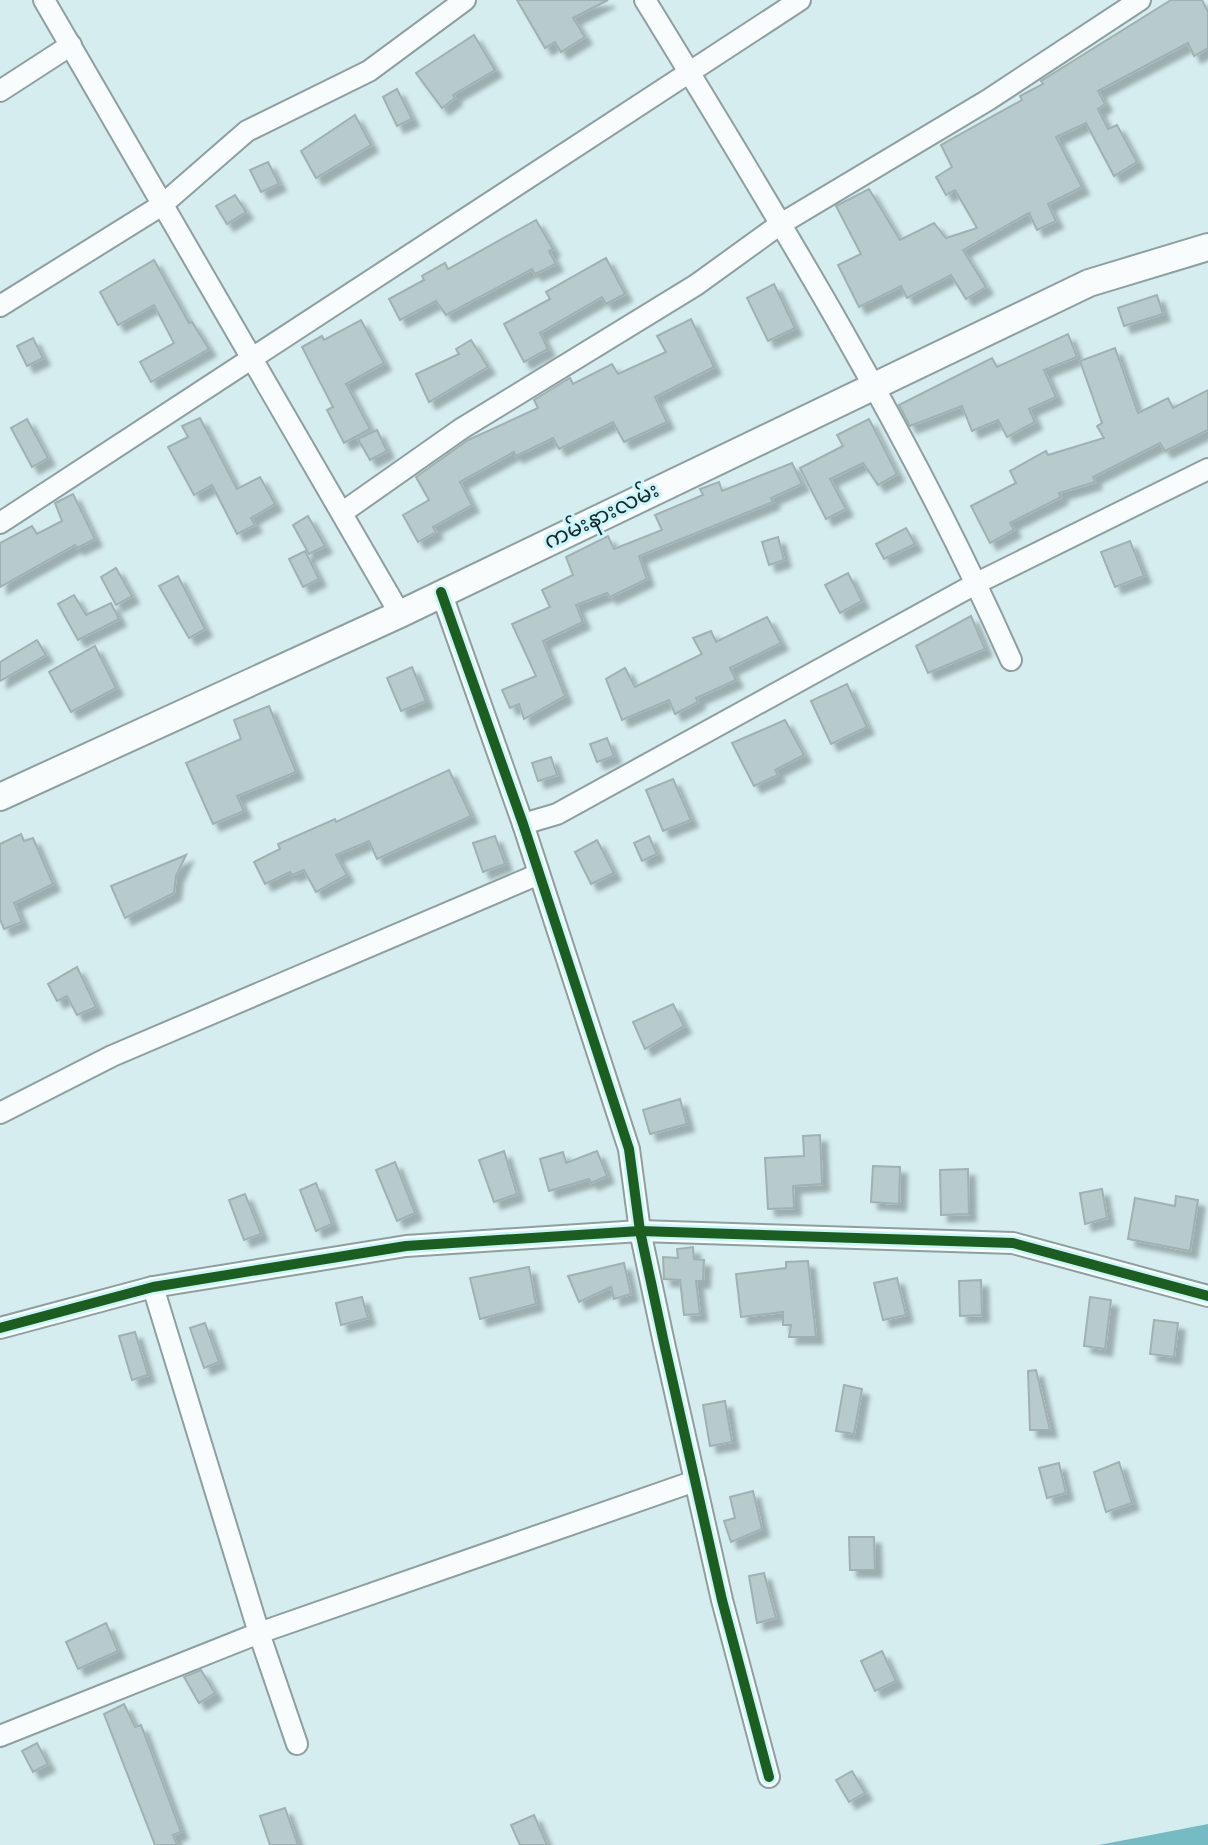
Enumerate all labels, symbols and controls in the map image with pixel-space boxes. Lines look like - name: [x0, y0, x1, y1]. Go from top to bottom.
- street label: ကမ်းနားလမ်း: [538, 474, 665, 558]

